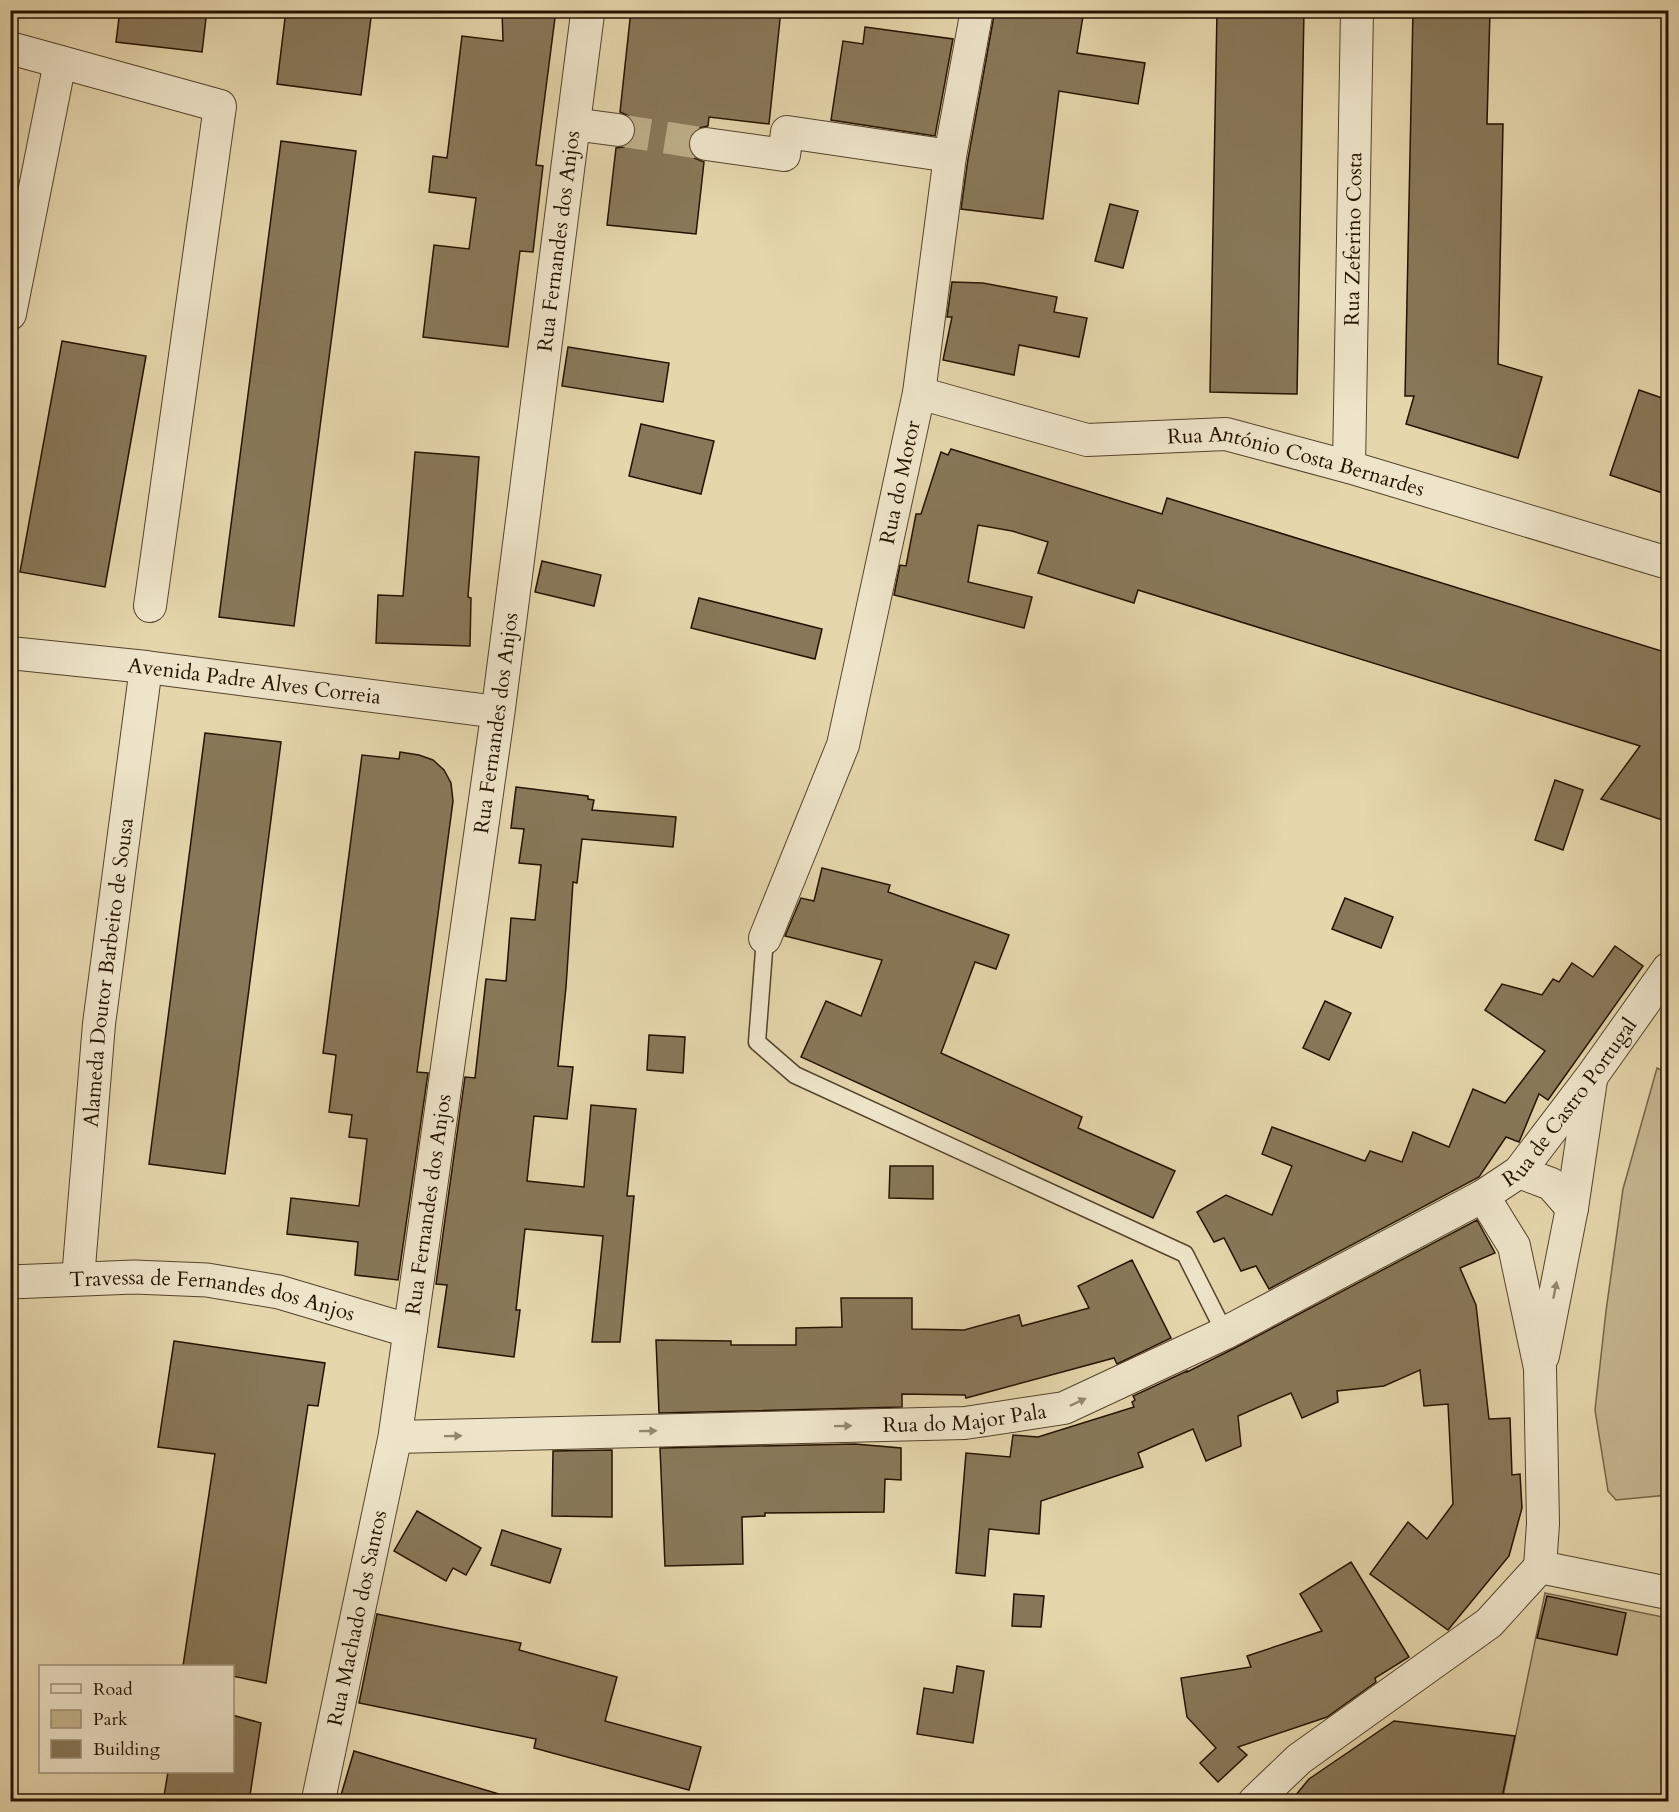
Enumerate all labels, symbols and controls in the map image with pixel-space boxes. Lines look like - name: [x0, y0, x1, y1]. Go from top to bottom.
- street label: Rua Fernandes dos Anjos: [530, 129, 587, 354]
- street label: Rua Zeferino Costa: [1337, 152, 1370, 326]
- street label: Rua do Motor: [873, 417, 928, 547]
- street label: Rua António Costa Bernardes: [1167, 420, 1428, 504]
- street label: Rua Fernandes dos Anjos: [467, 611, 526, 836]
- street label: Avenida Padre Alves Correia: [126, 651, 383, 712]
- street label: Alameda Doutor Barbeito de Sousa: [77, 816, 141, 1128]
- street label: Rua de Castro Portugal: [1497, 1012, 1644, 1194]
- street label: Rua Fernandes dos Anjos: [399, 1092, 459, 1317]
- street label: Travessa de Fernandes dos Anjos: [69, 1263, 358, 1329]
- one-way arrow: [1551, 1280, 1560, 1299]
- street label: Rua do Major Pala: [882, 1397, 1048, 1440]
- one-way arrow: [1069, 1397, 1086, 1406]
- one-way arrow: [834, 1421, 853, 1431]
- one-way arrow: [639, 1426, 658, 1436]
- one-way arrow: [444, 1431, 463, 1440]
- street label: Rua Machado dos Santos: [320, 1508, 394, 1729]
- legend: [39, 1665, 234, 1773]
- text: Road: [93, 1677, 133, 1702]
- text: Park: [93, 1707, 128, 1732]
- text: Building: [93, 1737, 161, 1762]

